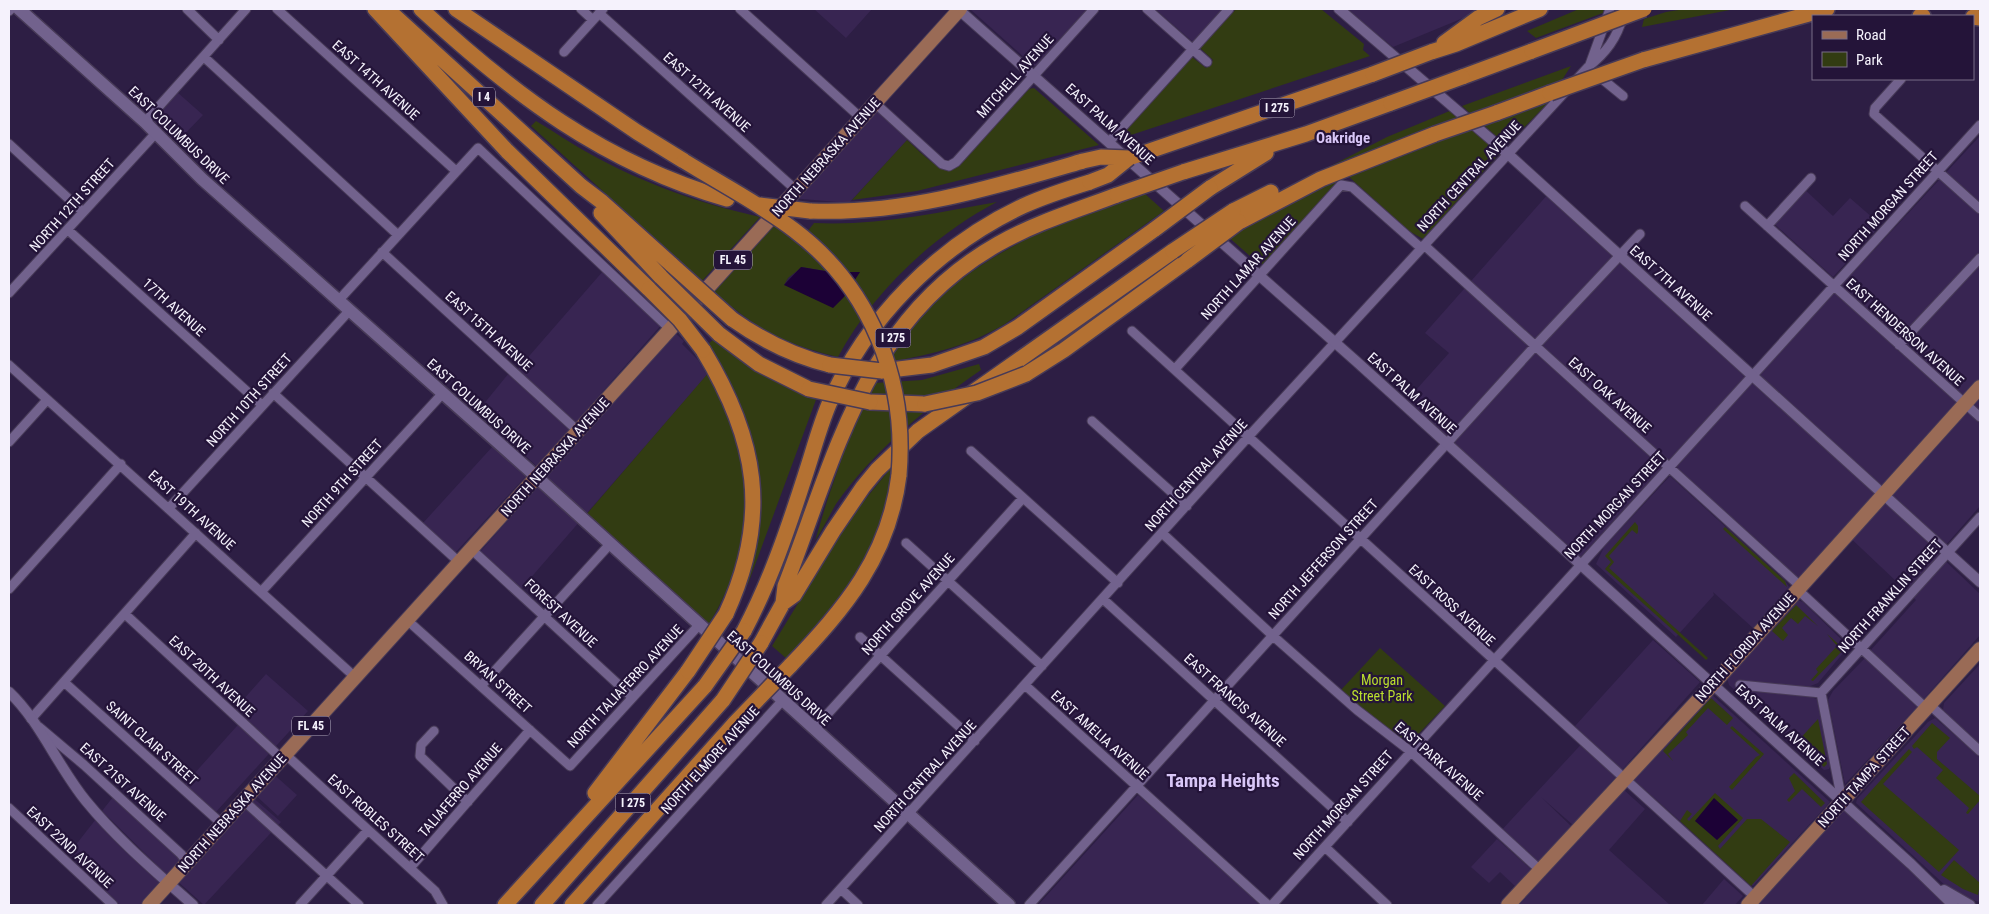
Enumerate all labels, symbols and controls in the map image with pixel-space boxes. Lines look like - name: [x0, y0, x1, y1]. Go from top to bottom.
- legend: [1812, 15, 1974, 80]
- text: Road: [1856, 26, 1886, 44]
- street label: MITCHELL AVENUE: [973, 31, 1057, 121]
- street label: EAST 14TH AVENUE: [329, 37, 423, 123]
- street label: EAST 12TH AVENUE: [660, 49, 754, 135]
- text: Park: [1856, 51, 1883, 69]
- street label: EAST PALM AVENUE: [1062, 80, 1158, 168]
- street label: EAST COLUMBUS DRIVE: [125, 83, 233, 187]
- road number: I 4: [473, 88, 495, 106]
- street label: NORTH NEBRASKA AVENUE: [769, 94, 883, 220]
- road number: I 275: [1260, 99, 1294, 118]
- street label: NORTH CENTRAL AVENUE: [1414, 118, 1524, 234]
- district label: Oakridge: [1316, 129, 1370, 147]
- street label: NORTH MORGAN STREET: [1835, 148, 1941, 264]
- street label: NORTH 12TH STREET: [26, 155, 118, 255]
- street label: NORTH LAMAR AVENUE: [1197, 213, 1299, 323]
- street label: EAST 7TH AVENUE: [1627, 242, 1715, 324]
- road number: FL 45: [714, 250, 752, 270]
- street label: 17TH AVENUE: [139, 275, 209, 339]
- street label: EAST HENDERSON AVENUE: [1843, 275, 1967, 389]
- street label: EAST 15TH AVENUE: [442, 288, 536, 374]
- road number: I 275: [876, 328, 910, 348]
- street label: EAST PALM AVENUE: [1364, 349, 1460, 437]
- street label: NORTH 10TH STREET: [203, 350, 295, 450]
- street label: EAST OAK AVENUE: [1565, 354, 1655, 436]
- street label: EAST COLUMBUS DRIVE: [424, 355, 534, 457]
- street label: NORTH NEBRASKA AVENUE: [498, 394, 612, 520]
- street label: NORTH CENTRAL AVENUE: [1142, 416, 1250, 534]
- street label: NORTH 9TH STREET: [298, 436, 386, 530]
- street label: NORTH MORGAN STREET: [1561, 448, 1669, 562]
- street label: EAST 19TH AVENUE: [145, 467, 239, 553]
- street label: NORTH JEFFERSON STREET: [1265, 496, 1381, 622]
- street label: NORTH FRANKLIN STREET: [1835, 536, 1945, 656]
- street label: NORTH GROVE AVENUE: [858, 550, 958, 658]
- street label: EAST ROSS AVENUE: [1406, 561, 1498, 649]
- street label: FOREST AVENUE: [522, 576, 600, 651]
- street label: NORTH FLORIDA AVENUE: [1692, 589, 1798, 705]
- street label: NORTH TALIAFERRO AVENUE: [564, 621, 686, 751]
- street label: EAST COLUMBUS DRIVE: [724, 627, 834, 729]
- street label: EAST 20TH AVENUE: [166, 632, 258, 720]
- street label: BRYAN STREET: [461, 648, 535, 716]
- street label: EAST FRANCIS AVENUE: [1181, 650, 1289, 750]
- park label: Morgan Street Park: [1352, 672, 1413, 704]
- street label: EAST PALM AVENUE: [1732, 681, 1828, 769]
- street label: EAST AMELIA AVENUE: [1048, 687, 1152, 783]
- street label: SAINT CLAIR STREET: [103, 698, 201, 788]
- street label: NORTH ELMORE AVENUE: [657, 703, 763, 817]
- road number: FL 45: [292, 716, 330, 736]
- street label: NORTH CENTRAL AVENUE: [871, 717, 979, 835]
- street label: EAST PARK AVENUE: [1392, 718, 1486, 804]
- street label: NORTH TAMPA STREET: [1815, 723, 1913, 831]
- street label: EAST 21ST AVENUE: [77, 739, 169, 825]
- street label: TALIAFERRO AVENUE: [415, 740, 505, 840]
- street label: NORTH MORGAN STREET: [1290, 747, 1396, 863]
- street label: NORTH NEBRASKA AVENUE: [175, 750, 289, 876]
- district label: Tampa Heights: [1166, 769, 1280, 792]
- street label: EAST ROBLES STREET: [325, 771, 427, 865]
- road number: I 275: [616, 794, 650, 812]
- street label: EAST 22ND AVENUE: [24, 803, 116, 891]

